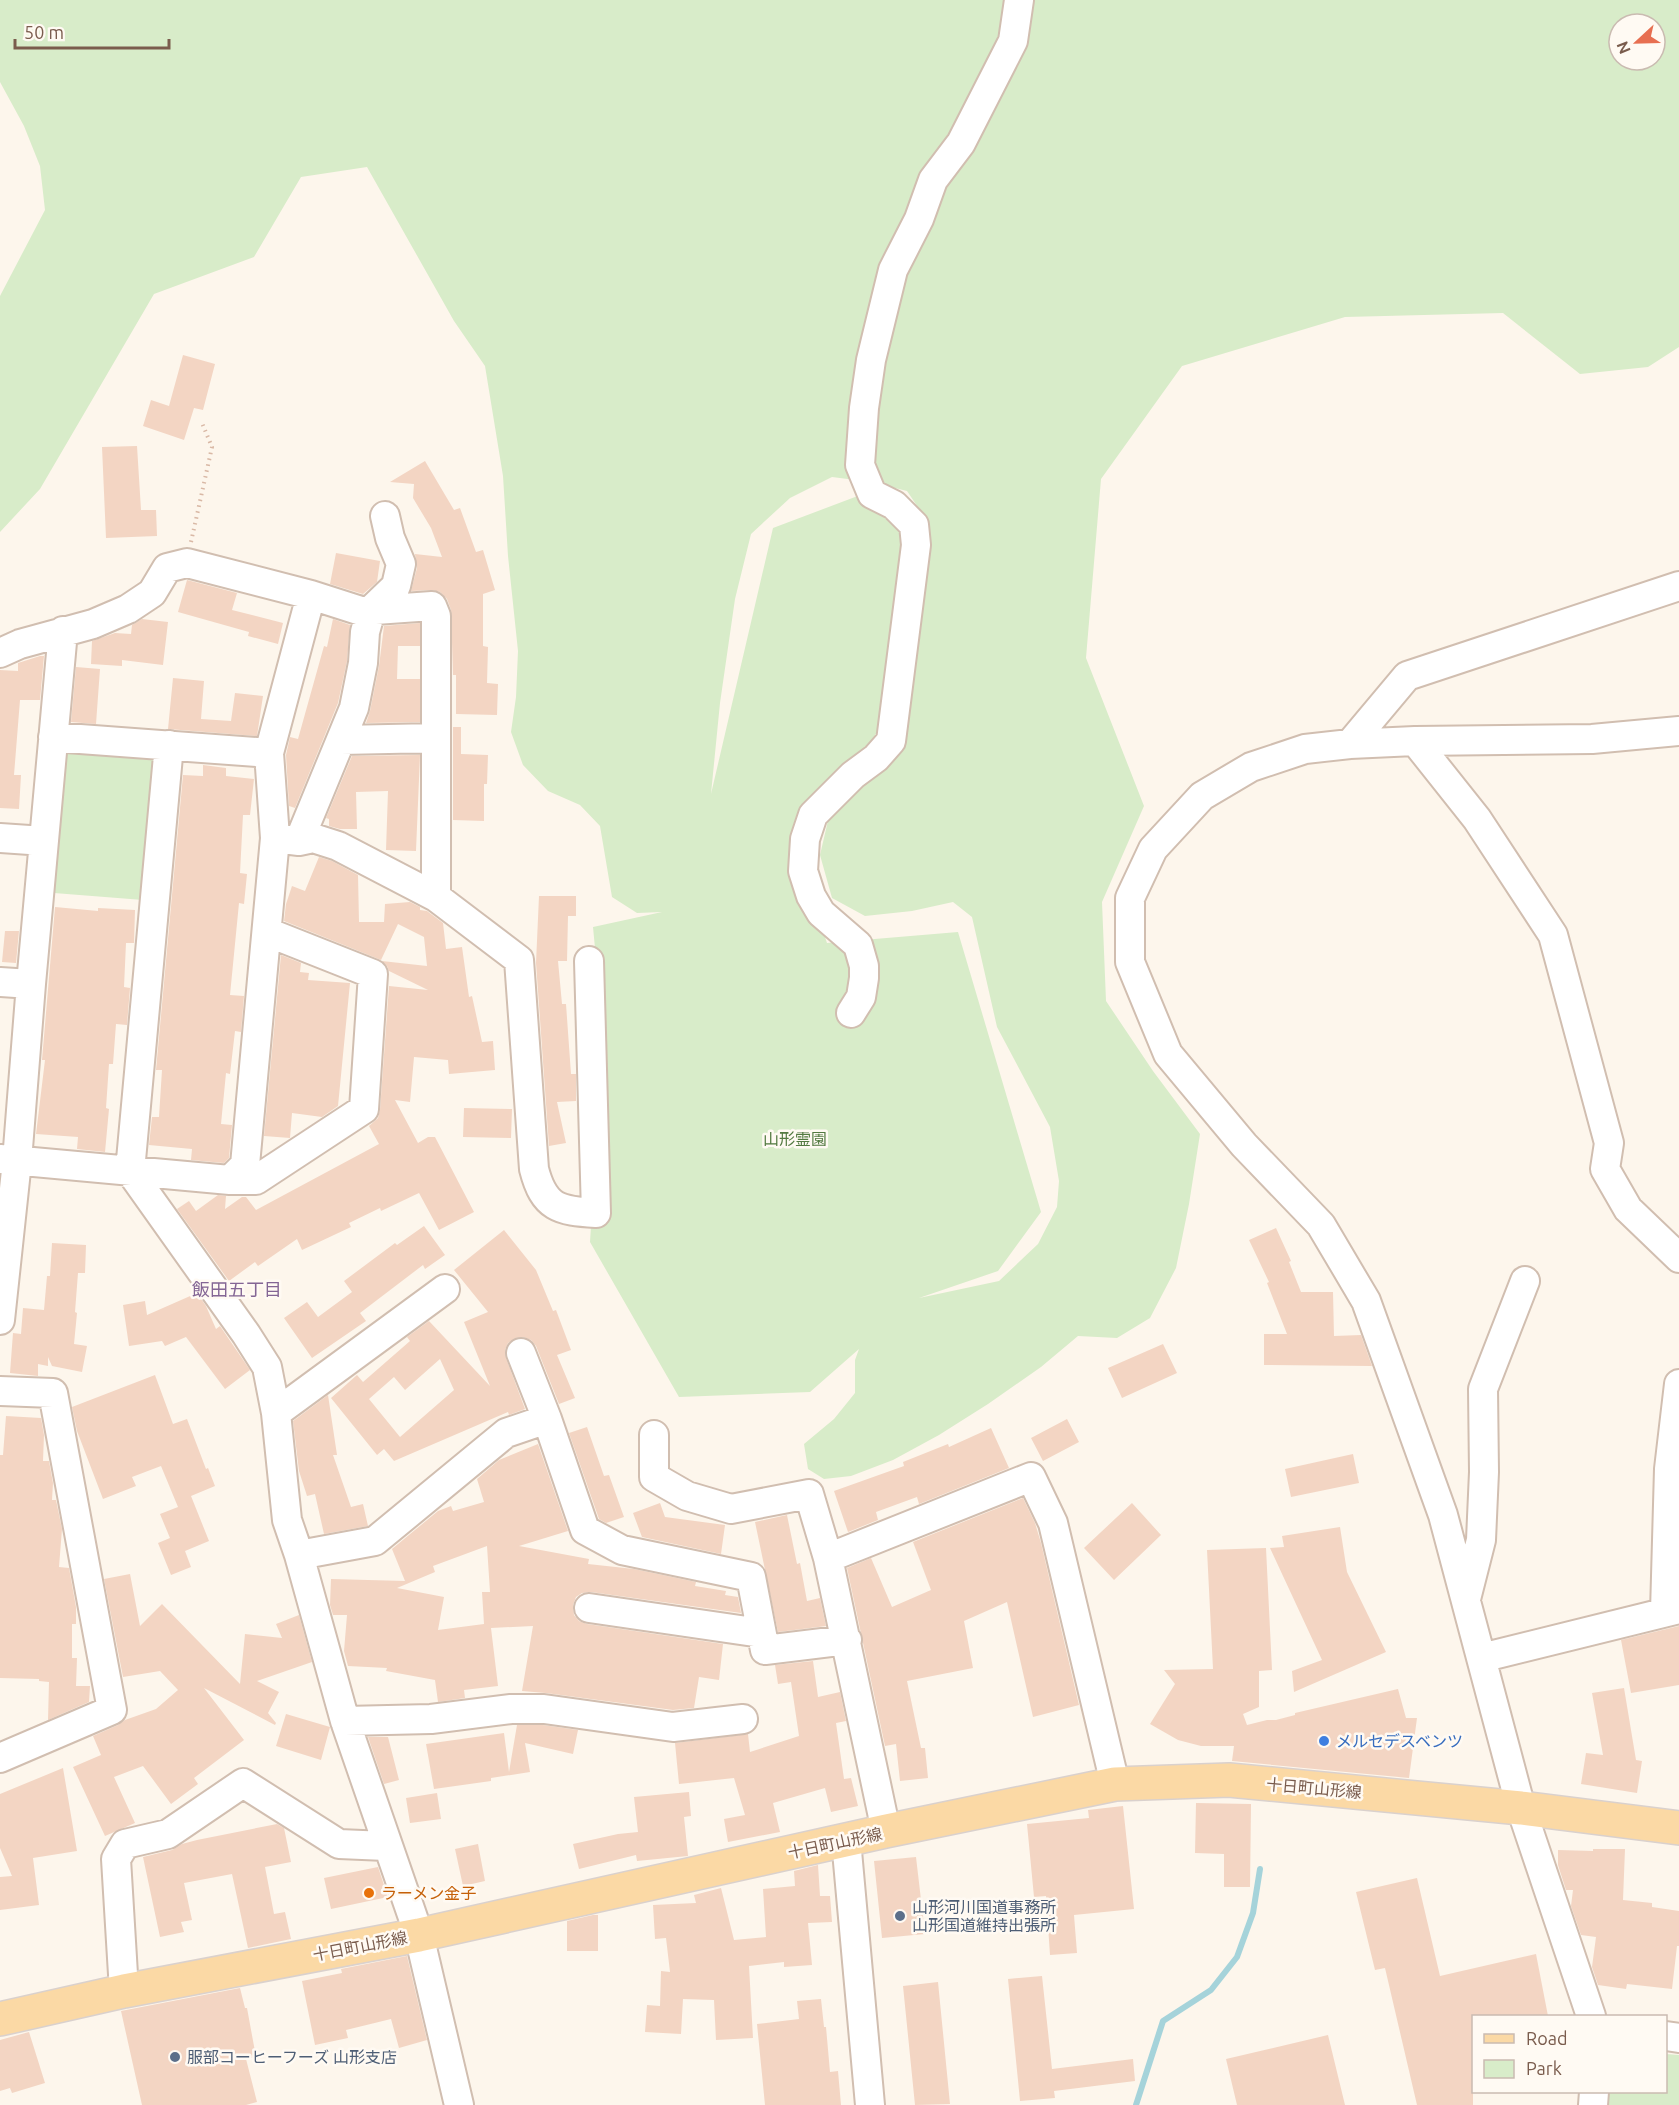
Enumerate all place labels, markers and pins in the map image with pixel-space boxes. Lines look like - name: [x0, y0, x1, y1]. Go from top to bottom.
- place label: メルセデスベンツ: [1336, 1732, 1463, 1750]
- marker: メルセデスベンツ: [1317, 1734, 1331, 1748]
- place label: ラーメン金子: [381, 1884, 476, 1902]
- marker: ラーメン金子: [362, 1886, 376, 1900]
- place label: 山形河川国道事務所 山形国道維持出張所: [912, 1898, 1056, 1934]
- marker: 山形河川国道事務所 山形国道維持出張所: [893, 1909, 907, 1923]
- place label: 服部コーヒーフーズ 山形支店: [187, 2048, 397, 2066]
- marker: 服部コーヒーフーズ 山形支店: [168, 2050, 182, 2064]

